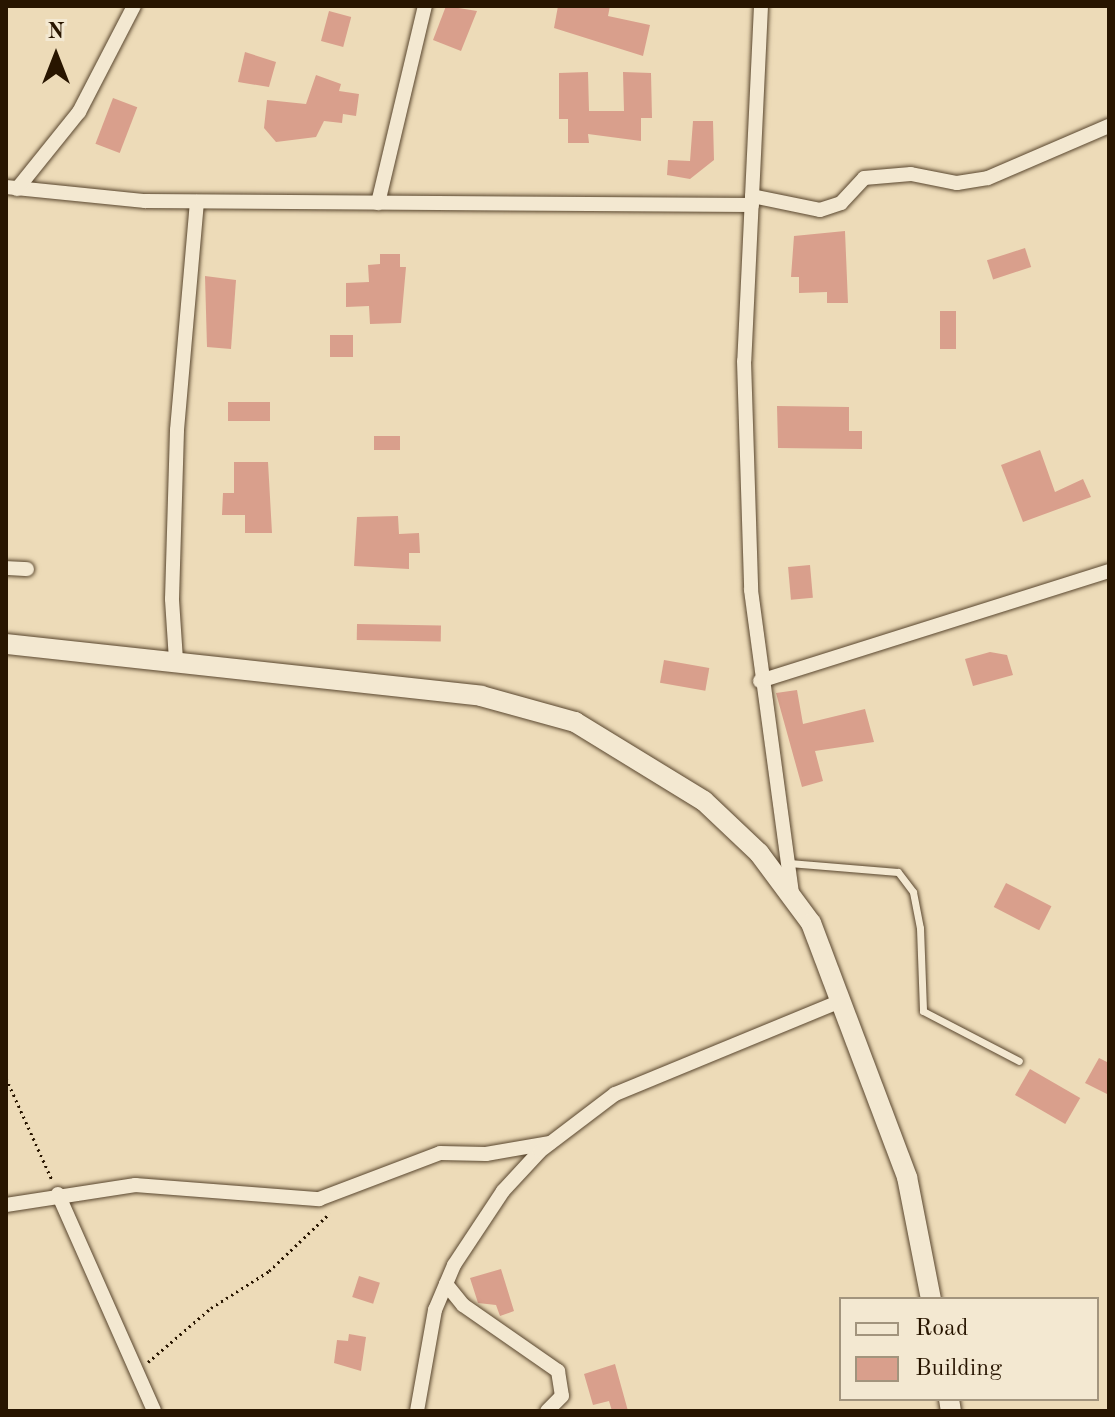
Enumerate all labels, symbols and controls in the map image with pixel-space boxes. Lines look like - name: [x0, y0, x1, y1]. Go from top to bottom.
- north arrow: [16, 16, 96, 96]
- text: N: [48, 21, 64, 43]
- legend: [839, 1297, 1099, 1401]
- text: Road: [915, 1317, 968, 1341]
- text: Building: [915, 1357, 1002, 1381]

